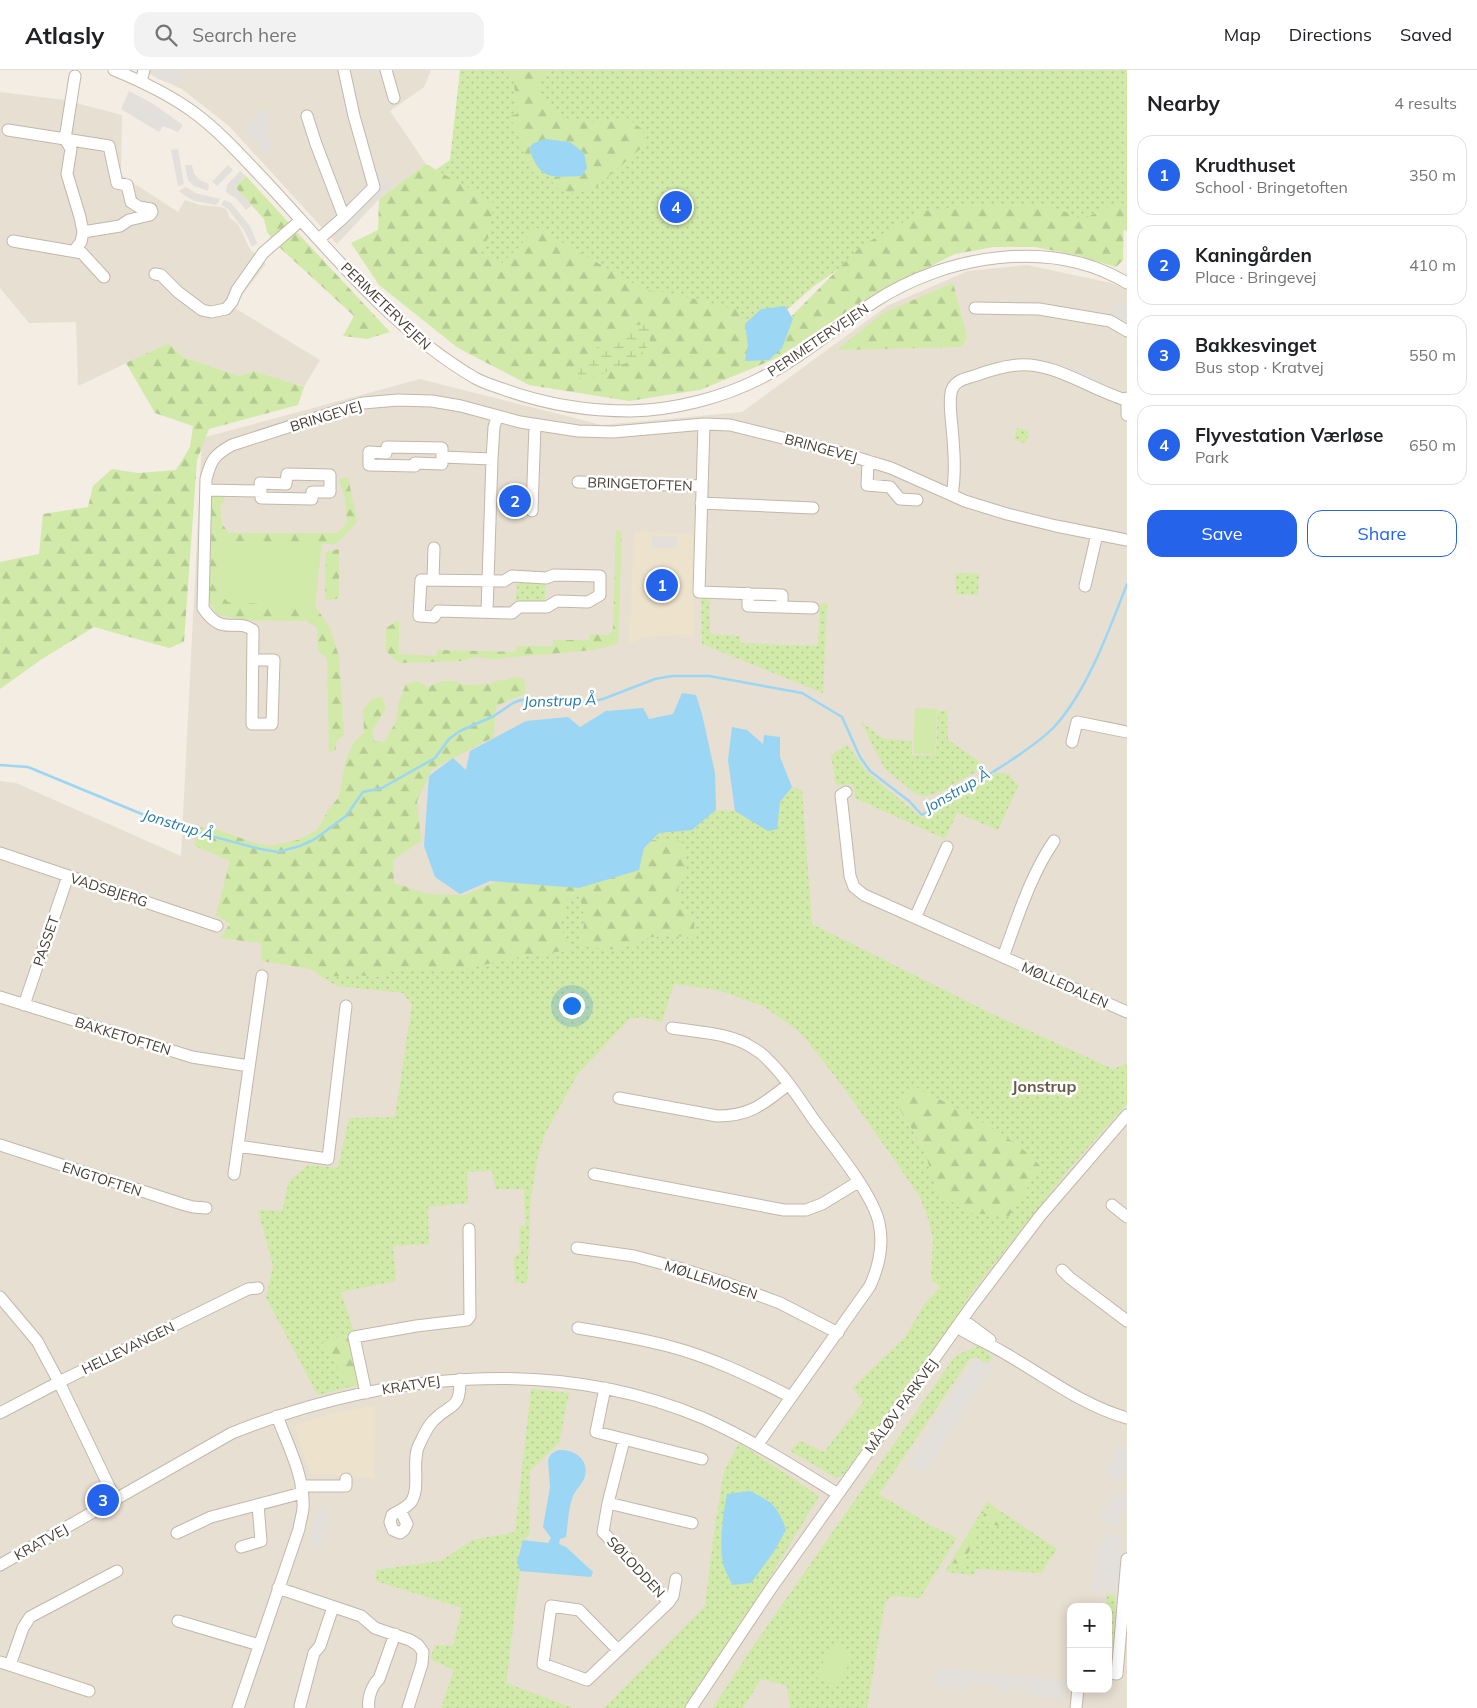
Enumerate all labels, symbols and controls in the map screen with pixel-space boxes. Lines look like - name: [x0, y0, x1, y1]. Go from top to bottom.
- search box: [134, 12, 484, 57]
- text: Atlasly: [25, 20, 104, 50]
- icon: search: [152, 21, 180, 49]
- text: Search here: [192, 23, 297, 47]
- text: Map: [1224, 23, 1261, 46]
- text: Directions: [1289, 23, 1372, 46]
- text: Saved: [1400, 23, 1452, 46]
- text: Nearby: [1147, 90, 1220, 116]
- text: 4 results: [1394, 93, 1457, 113]
- text: Krudthuset: [1195, 153, 1295, 177]
- text: 1: [1159, 165, 1169, 185]
- text: 350 m: [1409, 165, 1456, 185]
- text: School · Bringetoften: [1195, 177, 1348, 197]
- pin: 4: [660, 188, 692, 226]
- text: Kaningården: [1195, 243, 1312, 267]
- text: 2: [1159, 255, 1169, 275]
- text: 410 m: [1409, 255, 1456, 275]
- street label: PERIMETERVEJEN: [337, 258, 435, 354]
- text: Place · Bringevej: [1195, 267, 1316, 287]
- street label: PERIMETERVEJEN: [764, 299, 872, 381]
- text: Bakkesvinget: [1195, 333, 1317, 357]
- text: 3: [1159, 345, 1169, 365]
- text: 550 m: [1409, 345, 1456, 365]
- text: Bus stop · Kratvej: [1195, 357, 1323, 377]
- street label: BRINGEVEJ: [288, 397, 364, 435]
- text: Flyvestation Værløse: [1195, 423, 1383, 447]
- street label: BRINGEVEJ: [783, 430, 859, 466]
- text: 4: [1159, 435, 1169, 455]
- text: 650 m: [1409, 435, 1456, 455]
- text: Park: [1195, 447, 1229, 467]
- street label: BRINGETOFTEN: [587, 473, 693, 495]
- pin: 2: [499, 482, 531, 520]
- button: Save: [1147, 510, 1297, 557]
- button: Share: [1307, 510, 1457, 557]
- pin: 1: [646, 566, 678, 604]
- water label: Jonstrup Å: [521, 689, 597, 711]
- water label: Jonstrup Å: [918, 763, 993, 818]
- water label: Jonstrup Å: [139, 803, 216, 844]
- street label: VADSBJERG: [68, 869, 150, 911]
- street label: PASSET: [29, 913, 63, 969]
- street label: MØLLEDALEN: [1019, 958, 1111, 1012]
- your location: [559, 993, 585, 1019]
- street label: BAKKETOFTEN: [73, 1013, 173, 1059]
- district label: Jonstrup: [1012, 1076, 1076, 1096]
- street label: ENGTOFTEN: [60, 1158, 144, 1200]
- street label: MØLLEMOSEN: [662, 1257, 760, 1303]
- street label: HELLEVANGEN: [79, 1318, 177, 1378]
- street label: MÅLØV PARKVEJ: [861, 1355, 941, 1457]
- street label: KRATVEJ: [380, 1372, 442, 1398]
- pin: 3: [87, 1481, 119, 1519]
- street label: KRATVEJ: [11, 1520, 71, 1564]
- street label: SØLODDEN: [603, 1533, 669, 1601]
- map controls: [1067, 1603, 1112, 1693]
- button: +: [1067, 1603, 1112, 1648]
- button: −: [1067, 1648, 1112, 1693]

